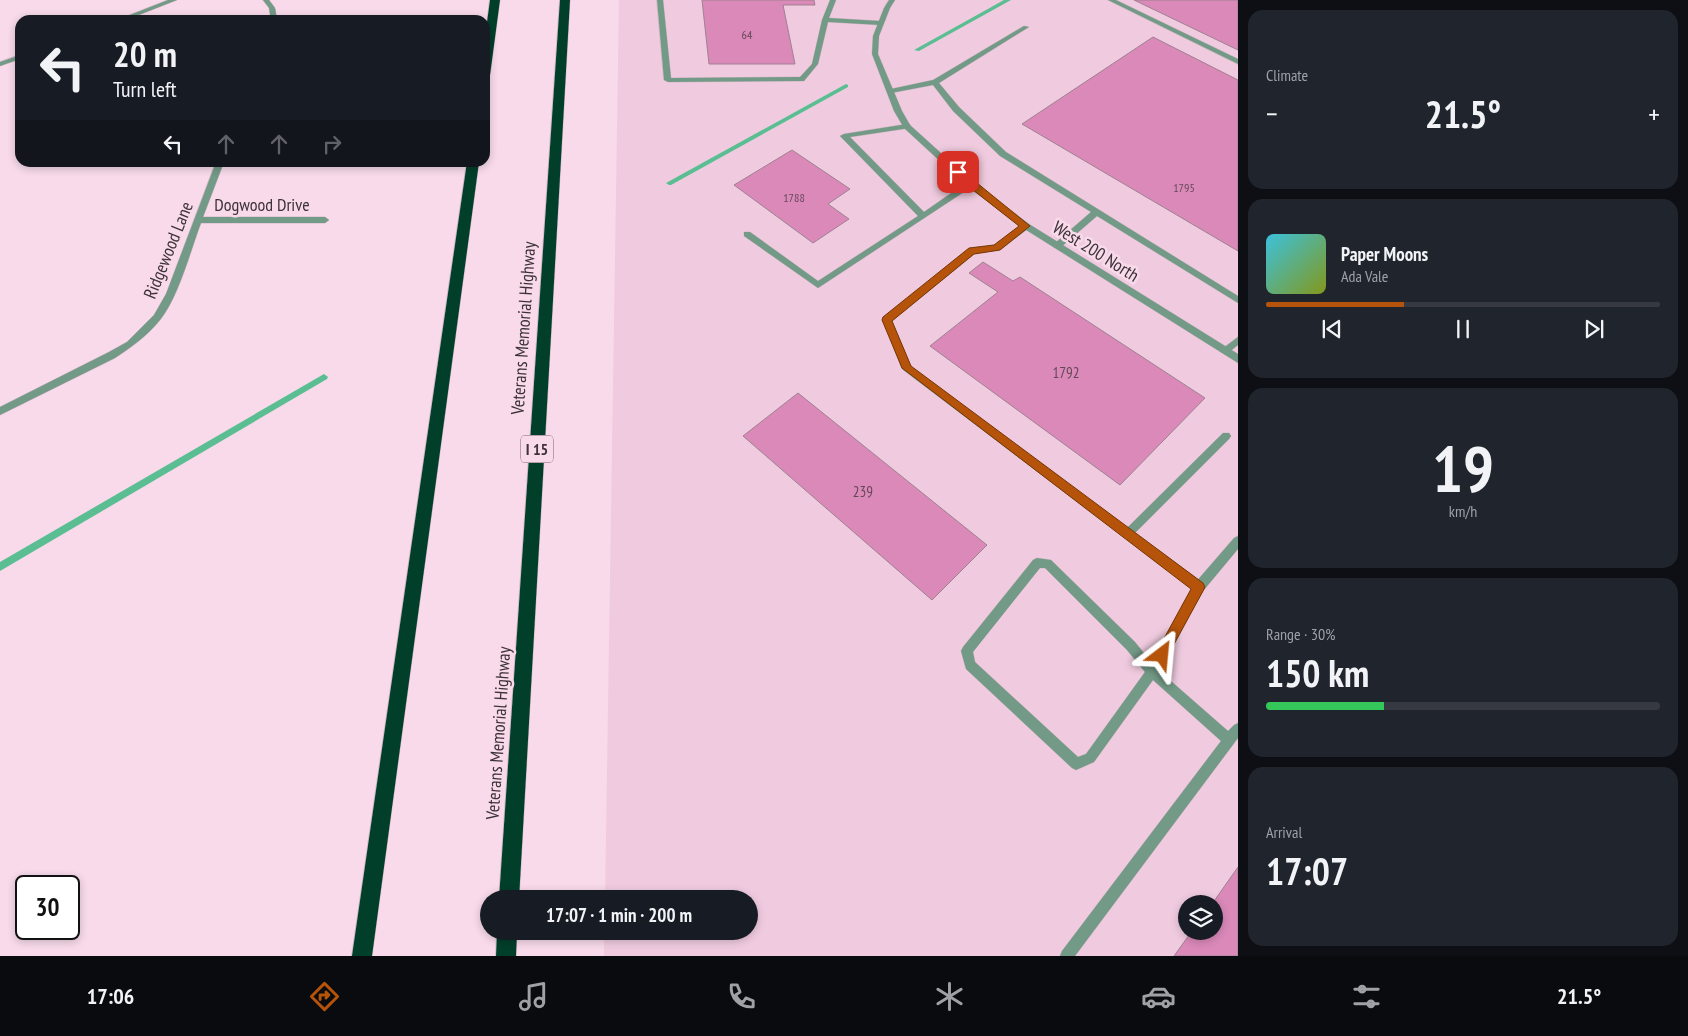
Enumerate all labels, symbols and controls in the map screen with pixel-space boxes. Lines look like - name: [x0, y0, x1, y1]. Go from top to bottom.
- house number: 64: [742, 27, 753, 42]
- text: 20 m: [113, 31, 177, 77]
- icon: left: [30, 35, 95, 100]
- text: Climate: [1266, 65, 1308, 85]
- text: Turn left: [113, 75, 177, 103]
- text: 21.5°: [1425, 89, 1501, 138]
- text: −: [1266, 95, 1278, 132]
- text: +: [1648, 95, 1660, 132]
- icon: left: [159, 130, 187, 158]
- icon: ahead: [212, 130, 240, 158]
- icon: ahead: [265, 130, 293, 158]
- icon: right: [318, 130, 346, 158]
- pin: [937, 151, 979, 193]
- icon: arrive: [944, 158, 972, 186]
- house number: 1795: [1173, 180, 1195, 195]
- house number: 1788: [783, 190, 805, 205]
- street label: Dogwood Drive: [214, 193, 310, 216]
- street label: Ridgewood Lane: [138, 198, 198, 302]
- street label: West 200 North: [1049, 215, 1143, 287]
- street label: Veterans Memorial Highway: [505, 241, 541, 416]
- text: Paper Moons: [1341, 242, 1428, 266]
- text: Ada Vale: [1341, 266, 1388, 286]
- icon: previous: [1318, 315, 1346, 343]
- icon: pause: [1449, 315, 1477, 343]
- icon: next: [1580, 315, 1608, 343]
- house number: 1792: [1052, 363, 1080, 382]
- text: 19: [1432, 426, 1494, 510]
- road number: I 15: [521, 436, 553, 462]
- house number: 239: [853, 482, 873, 501]
- text: km/h: [1449, 501, 1477, 521]
- text: Range · 30%: [1266, 624, 1335, 644]
- position arrow: [1135, 628, 1187, 680]
- street label: Veterans Memorial Highway: [480, 646, 516, 821]
- text: 150 km: [1266, 648, 1369, 697]
- text: Arrival: [1266, 822, 1302, 842]
- text: 17:07: [1266, 846, 1348, 895]
- speed limit sign: 30: [15, 875, 80, 940]
- map controls: [1178, 895, 1223, 940]
- button: layers: [1178, 895, 1223, 940]
- text: 17:07 · 1 min · 200 m: [546, 903, 692, 927]
- icon: directions: [307, 979, 342, 1014]
- icon: music: [516, 979, 551, 1014]
- icon: phone: [724, 979, 759, 1014]
- icon: climate: [932, 979, 967, 1014]
- icon: car: [1141, 979, 1176, 1014]
- icon: filters: [1349, 979, 1384, 1014]
- text: 17:06: [87, 982, 134, 1010]
- text: 21.5°: [1557, 982, 1601, 1010]

